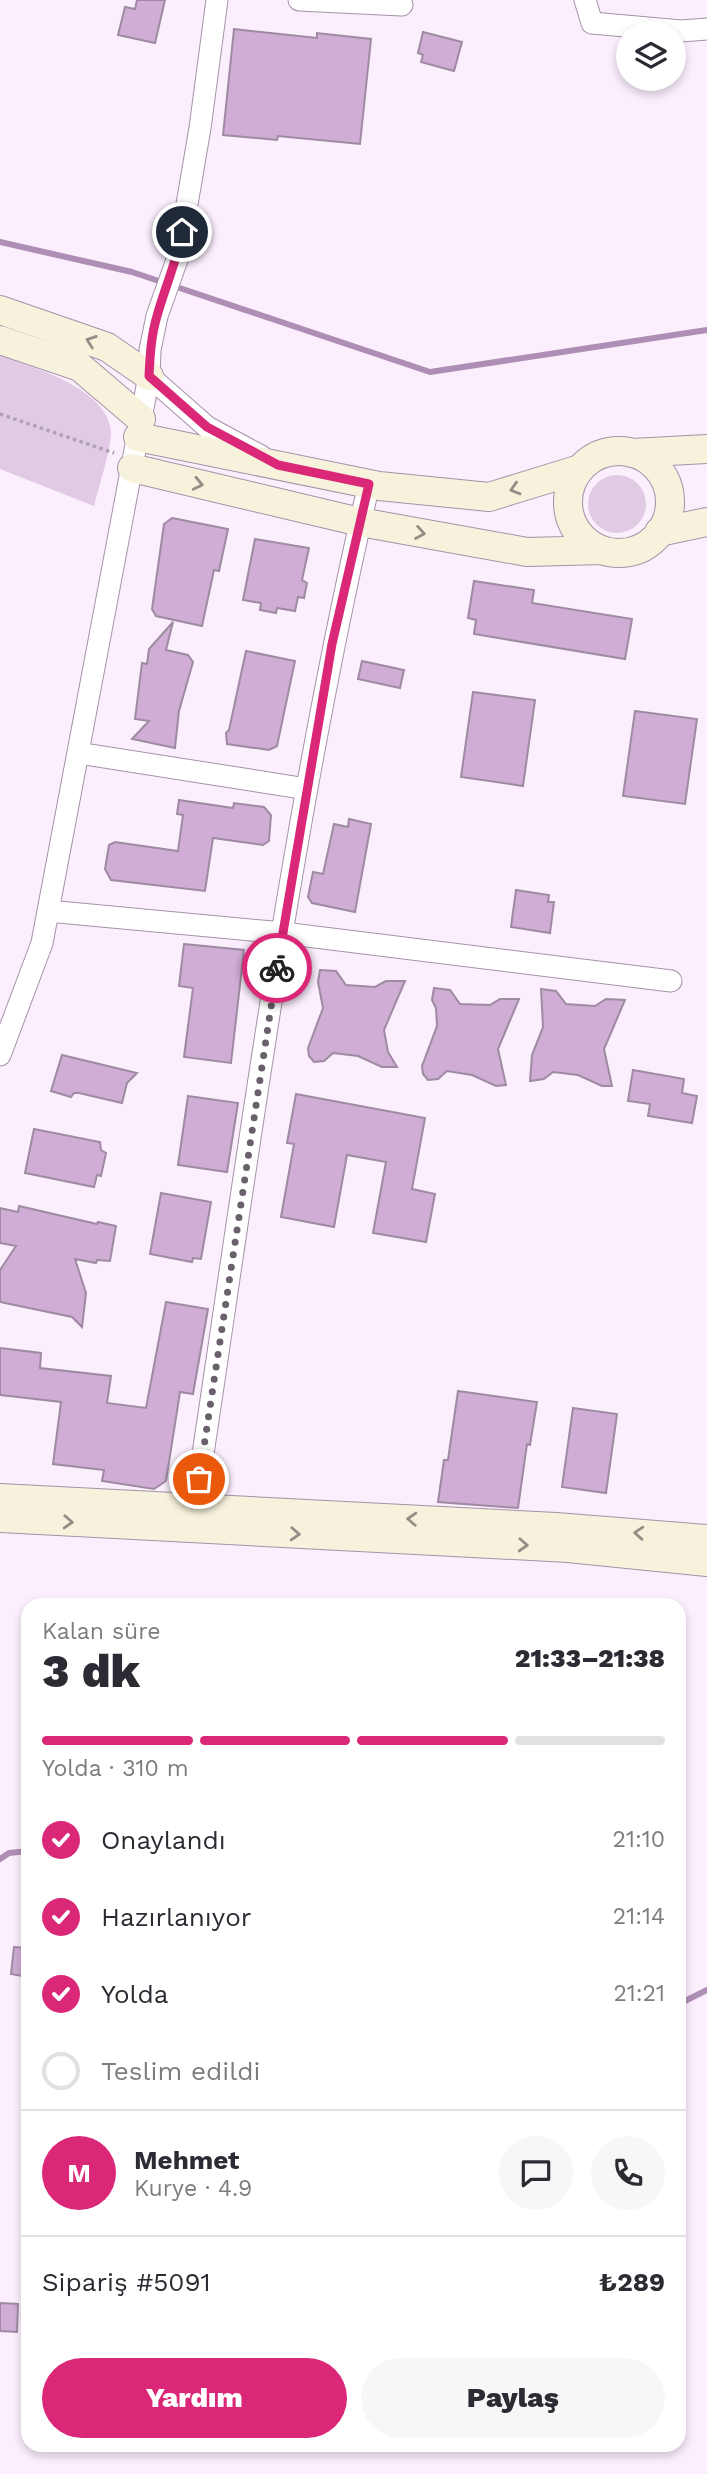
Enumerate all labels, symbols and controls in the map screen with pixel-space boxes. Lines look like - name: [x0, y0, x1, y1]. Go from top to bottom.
- map controls: [616, 21, 686, 91]
- button: layers: [616, 21, 686, 91]
- pin: [152, 202, 212, 262]
- icon: home: [163, 213, 201, 251]
- one-way arrow: [86, 335, 98, 349]
- one-way arrow: [192, 476, 204, 490]
- one-way arrow: [509, 481, 521, 495]
- one-way arrow: [414, 525, 426, 540]
- courier: [242, 933, 312, 1003]
- icon: bike: [258, 949, 296, 987]
- pin: [169, 1449, 229, 1509]
- icon: bag: [180, 1460, 218, 1498]
- one-way arrow: [406, 1512, 417, 1527]
- one-way arrow: [63, 1514, 74, 1529]
- one-way arrow: [290, 1526, 301, 1541]
- one-way arrow: [633, 1526, 644, 1541]
- one-way arrow: [517, 1538, 528, 1553]
- text: Kalan süre: [42, 1618, 161, 1645]
- text: 21:33–21:38: [515, 1643, 665, 1673]
- text: 3 dk: [42, 1644, 140, 1698]
- text: Yolda · 310 m: [42, 1755, 189, 1782]
- icon: check: [42, 1821, 80, 1859]
- text: Onaylandı: [101, 1825, 226, 1855]
- text: 21:10: [613, 1826, 665, 1853]
- icon: check: [42, 1898, 80, 1936]
- text: Hazırlanıyor: [101, 1902, 251, 1932]
- text: 21:14: [613, 1903, 665, 1930]
- icon: check: [42, 1975, 80, 2013]
- text: Yolda: [101, 1979, 169, 2009]
- text: 21:21: [613, 1980, 665, 2007]
- text: Teslim edildi: [101, 2056, 260, 2086]
- button: chat: [499, 2136, 573, 2210]
- button: phone: [591, 2136, 665, 2210]
- text: Mehmet: [134, 2145, 239, 2175]
- text: M: [67, 2158, 91, 2188]
- text: Kurye · 4.9: [134, 2175, 252, 2202]
- text: Sipariş #5091: [42, 2267, 211, 2297]
- text: ₺289: [599, 2267, 665, 2297]
- button: Yardım: [42, 2358, 347, 2438]
- button: Paylaş: [361, 2358, 665, 2438]

